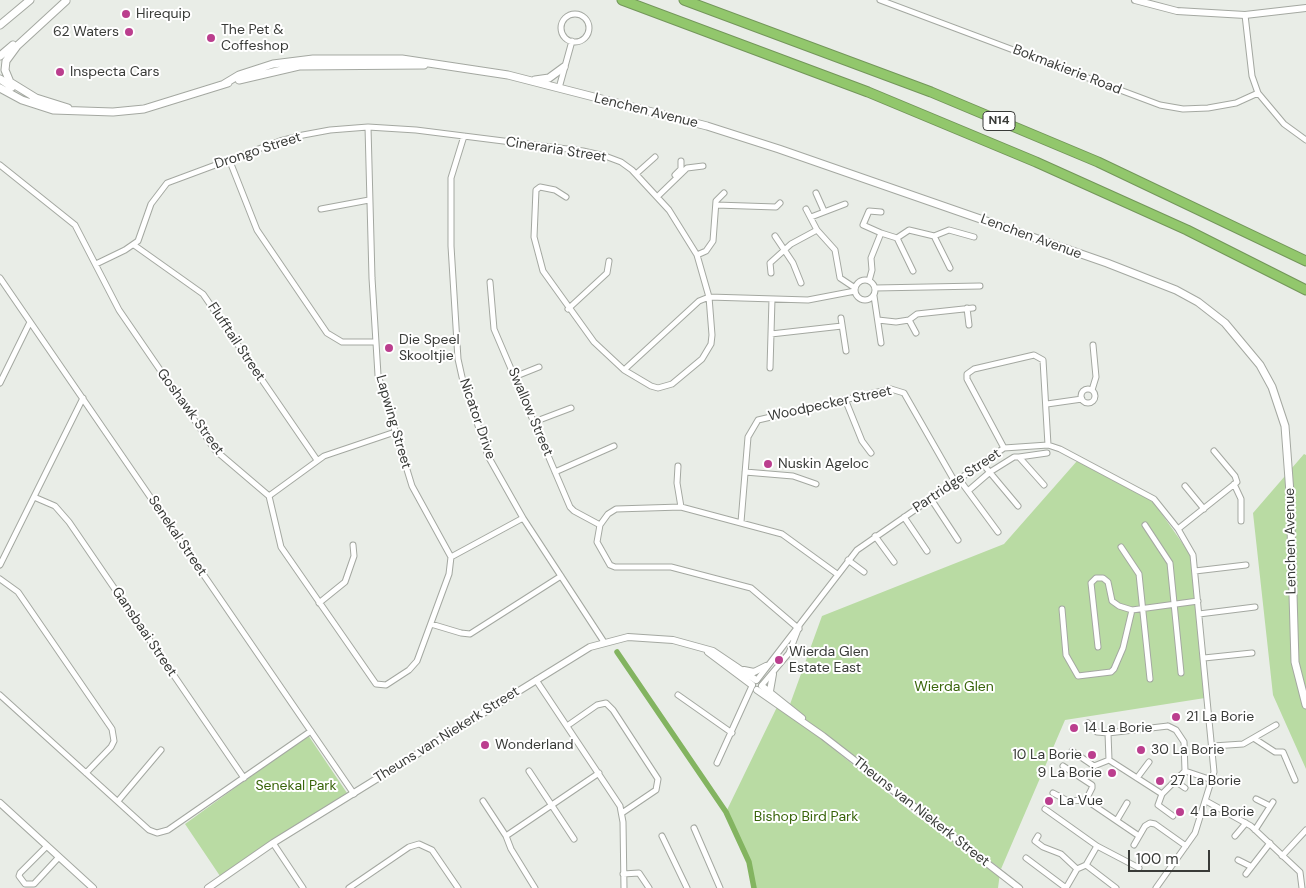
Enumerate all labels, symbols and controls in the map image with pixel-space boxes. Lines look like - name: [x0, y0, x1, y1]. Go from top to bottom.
- place label: Hirequip: [136, 6, 191, 22]
- marker: Hirequip: [120, 8, 132, 20]
- place label: The Pet & Coffeshop: [221, 22, 289, 54]
- place label: 62 Waters: [53, 24, 119, 40]
- marker: 62 Waters: [123, 26, 135, 38]
- marker: The Pet & Coffeshop: [205, 32, 217, 44]
- street label: Bokmakierie Road: [1010, 42, 1124, 98]
- place label: Inspecta Cars: [70, 64, 160, 80]
- marker: Inspecta Cars: [54, 66, 66, 78]
- street label: Lenchen Avenue: [592, 90, 700, 132]
- road number: N14: [983, 112, 1015, 130]
- street label: Drongo Street: [213, 129, 303, 173]
- street label: Cineraria Street: [504, 134, 608, 166]
- street label: Lenchen Avenue: [978, 211, 1084, 263]
- street label: Flufftail Street: [204, 300, 268, 384]
- place label: Die Speel Skooltjie: [399, 332, 460, 364]
- marker: Die Speel Skooltjie: [383, 342, 395, 354]
- street label: Swallow Street: [504, 365, 556, 459]
- street label: Goshawk Street: [153, 366, 227, 458]
- street label: Lapwing Street: [372, 373, 414, 471]
- street label: Nicator Drive: [455, 377, 499, 461]
- street label: Woodpecker Street: [767, 383, 893, 425]
- street label: Partridge Street: [910, 445, 1004, 517]
- place label: Nuskin Ageloc: [778, 456, 869, 472]
- marker: Nuskin Ageloc: [762, 458, 774, 470]
- street label: Lenchen Avenue: [1282, 488, 1300, 594]
- street label: Senekal Street: [144, 493, 210, 579]
- street label: Gansbaai Street: [108, 584, 180, 680]
- place label: Wierda Glen Estate East: [789, 644, 869, 676]
- marker: Wierda Glen Estate East: [773, 654, 785, 666]
- park label: Wierda Glen: [914, 679, 994, 695]
- street label: Theuns van Niekerk Street: [371, 683, 523, 787]
- place label: 21 La Borie: [1186, 709, 1254, 725]
- marker: 21 La Borie: [1170, 711, 1182, 723]
- place label: 14 La Borie: [1084, 720, 1153, 736]
- marker: 14 La Borie: [1068, 722, 1080, 734]
- place label: Wonderland: [495, 737, 574, 753]
- marker: Wonderland: [479, 739, 491, 751]
- place label: 30 La Borie: [1151, 742, 1225, 758]
- marker: 30 La Borie: [1135, 744, 1147, 756]
- place label: 10 La Borie: [1012, 747, 1082, 763]
- marker: 10 La Borie: [1086, 749, 1098, 761]
- street label: Theuns van Niekerk Street: [850, 754, 992, 870]
- place label: 9 La Borie: [1038, 765, 1102, 781]
- marker: 9 La Borie: [1106, 767, 1118, 779]
- place label: 27 La Borie: [1170, 773, 1241, 789]
- marker: 27 La Borie: [1154, 775, 1166, 787]
- park label: Senekal Park: [255, 778, 337, 794]
- place label: La Vue: [1059, 793, 1103, 809]
- marker: La Vue: [1043, 795, 1055, 807]
- place label: 4 La Borie: [1190, 804, 1254, 820]
- marker: 4 La Borie: [1174, 806, 1186, 818]
- park label: Bishop Bird Park: [754, 809, 858, 825]
- scale bar: [1131, 840, 1214, 872]
- text: 100 m: [1136, 849, 1179, 869]

